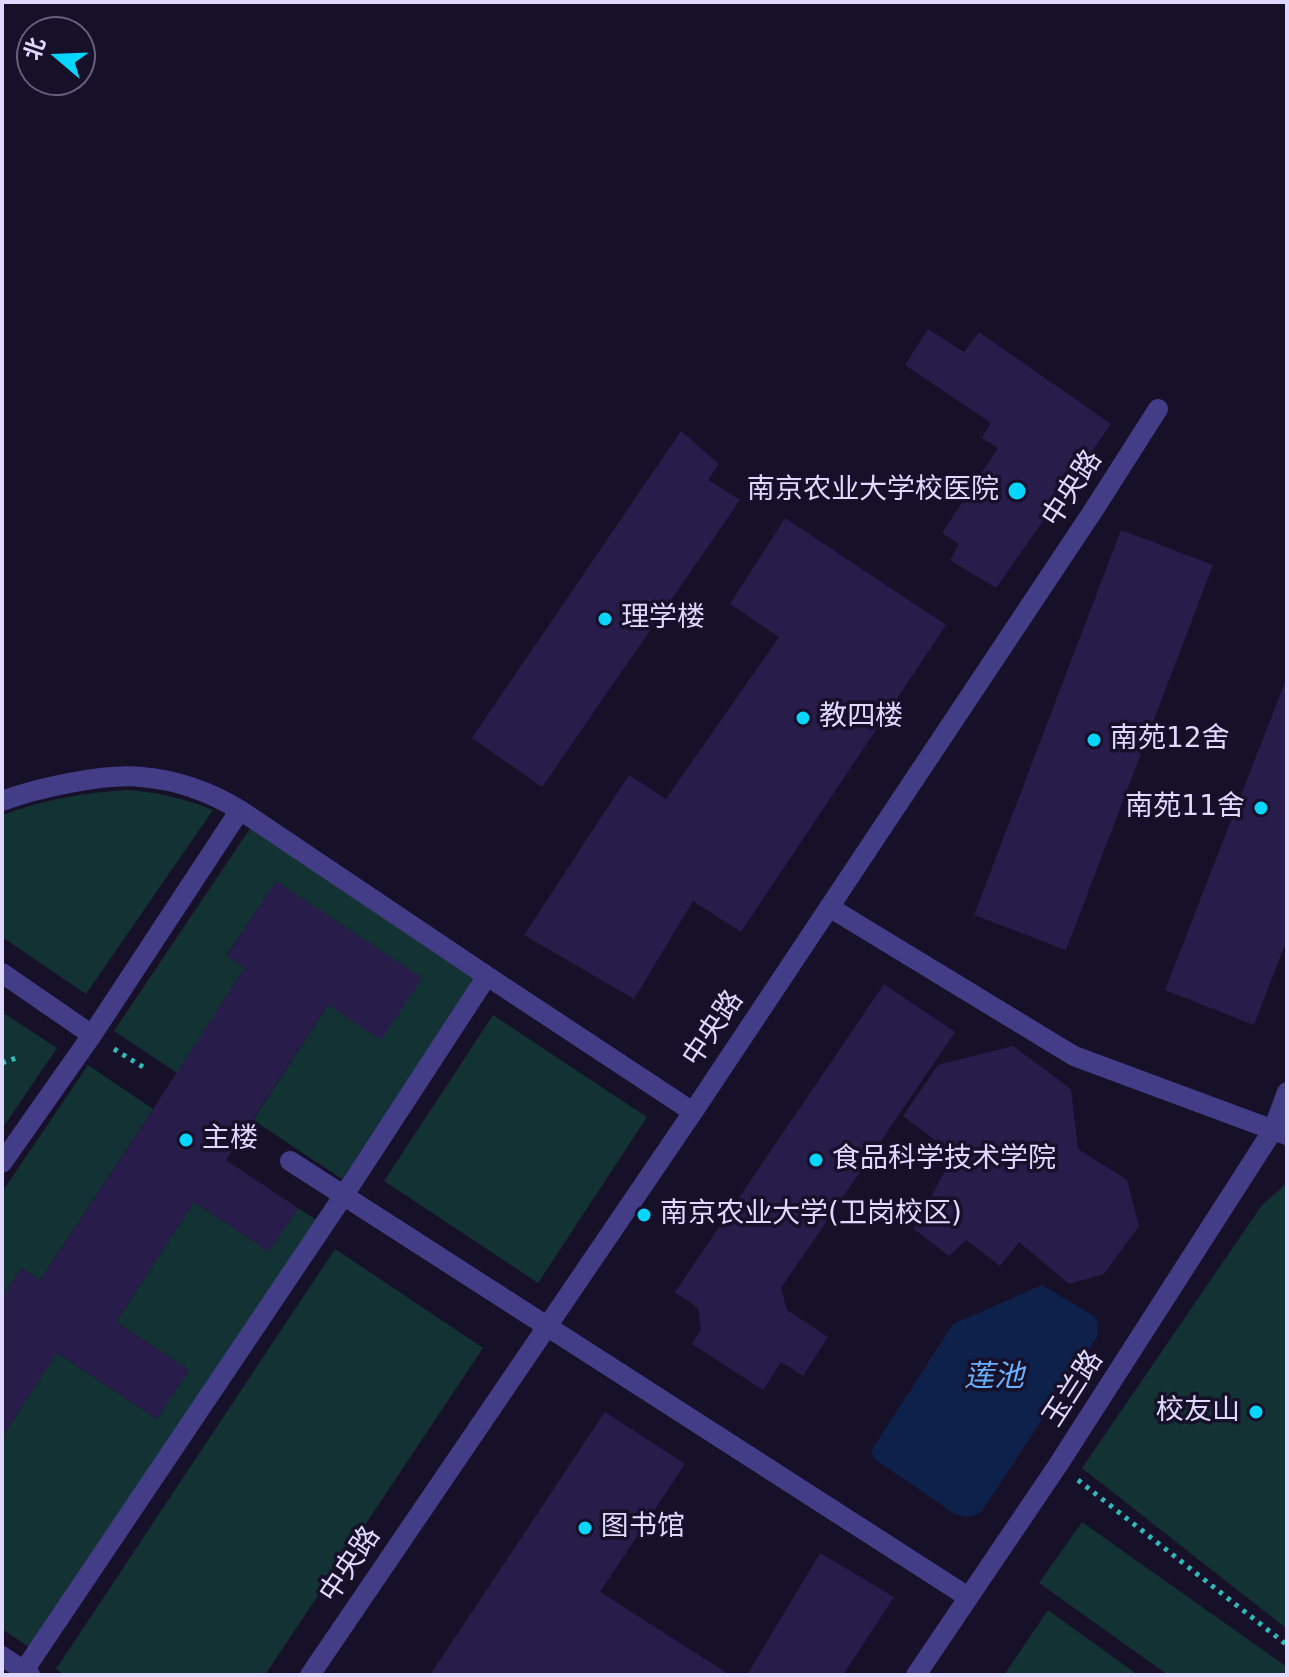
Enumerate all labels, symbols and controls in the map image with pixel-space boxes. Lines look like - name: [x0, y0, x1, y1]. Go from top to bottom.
- north arrow: [16, 16, 96, 96]
- text: 北: [19, 34, 50, 63]
- street label: 中央路: [1036, 445, 1110, 533]
- place label: 南京农业大学校医院: [747, 474, 999, 508]
- marker: 南京农业大学校医院: [1006, 480, 1028, 502]
- place label: 理学楼: [621, 602, 705, 636]
- marker: 理学楼: [596, 610, 614, 628]
- place label: 教四楼: [819, 701, 903, 735]
- marker: 教四楼: [794, 709, 812, 727]
- place label: 南苑12舍: [1110, 723, 1230, 757]
- marker: 南苑12舍: [1085, 731, 1103, 749]
- place label: 南苑11舍: [1125, 791, 1245, 825]
- marker: 南苑11舍: [1252, 799, 1270, 817]
- street label: 中央路: [677, 985, 751, 1073]
- place label: 主楼: [202, 1123, 258, 1157]
- marker: 主楼: [177, 1131, 195, 1149]
- place label: 食品科学技术学院: [832, 1143, 1056, 1177]
- marker: 食品科学技术学院: [807, 1151, 825, 1169]
- place label: 南京农业大学(卫岗校区): [660, 1198, 962, 1232]
- marker: 南京农业大学(卫岗校区): [635, 1206, 653, 1224]
- street label: 玉兰路: [1037, 1345, 1111, 1433]
- water label: 莲池: [964, 1360, 1024, 1396]
- place label: 校友山: [1156, 1395, 1240, 1429]
- marker: 校友山: [1247, 1403, 1265, 1421]
- place label: 图书馆: [601, 1511, 685, 1545]
- marker: 图书馆: [576, 1519, 594, 1537]
- street label: 中央路: [314, 1521, 388, 1609]

